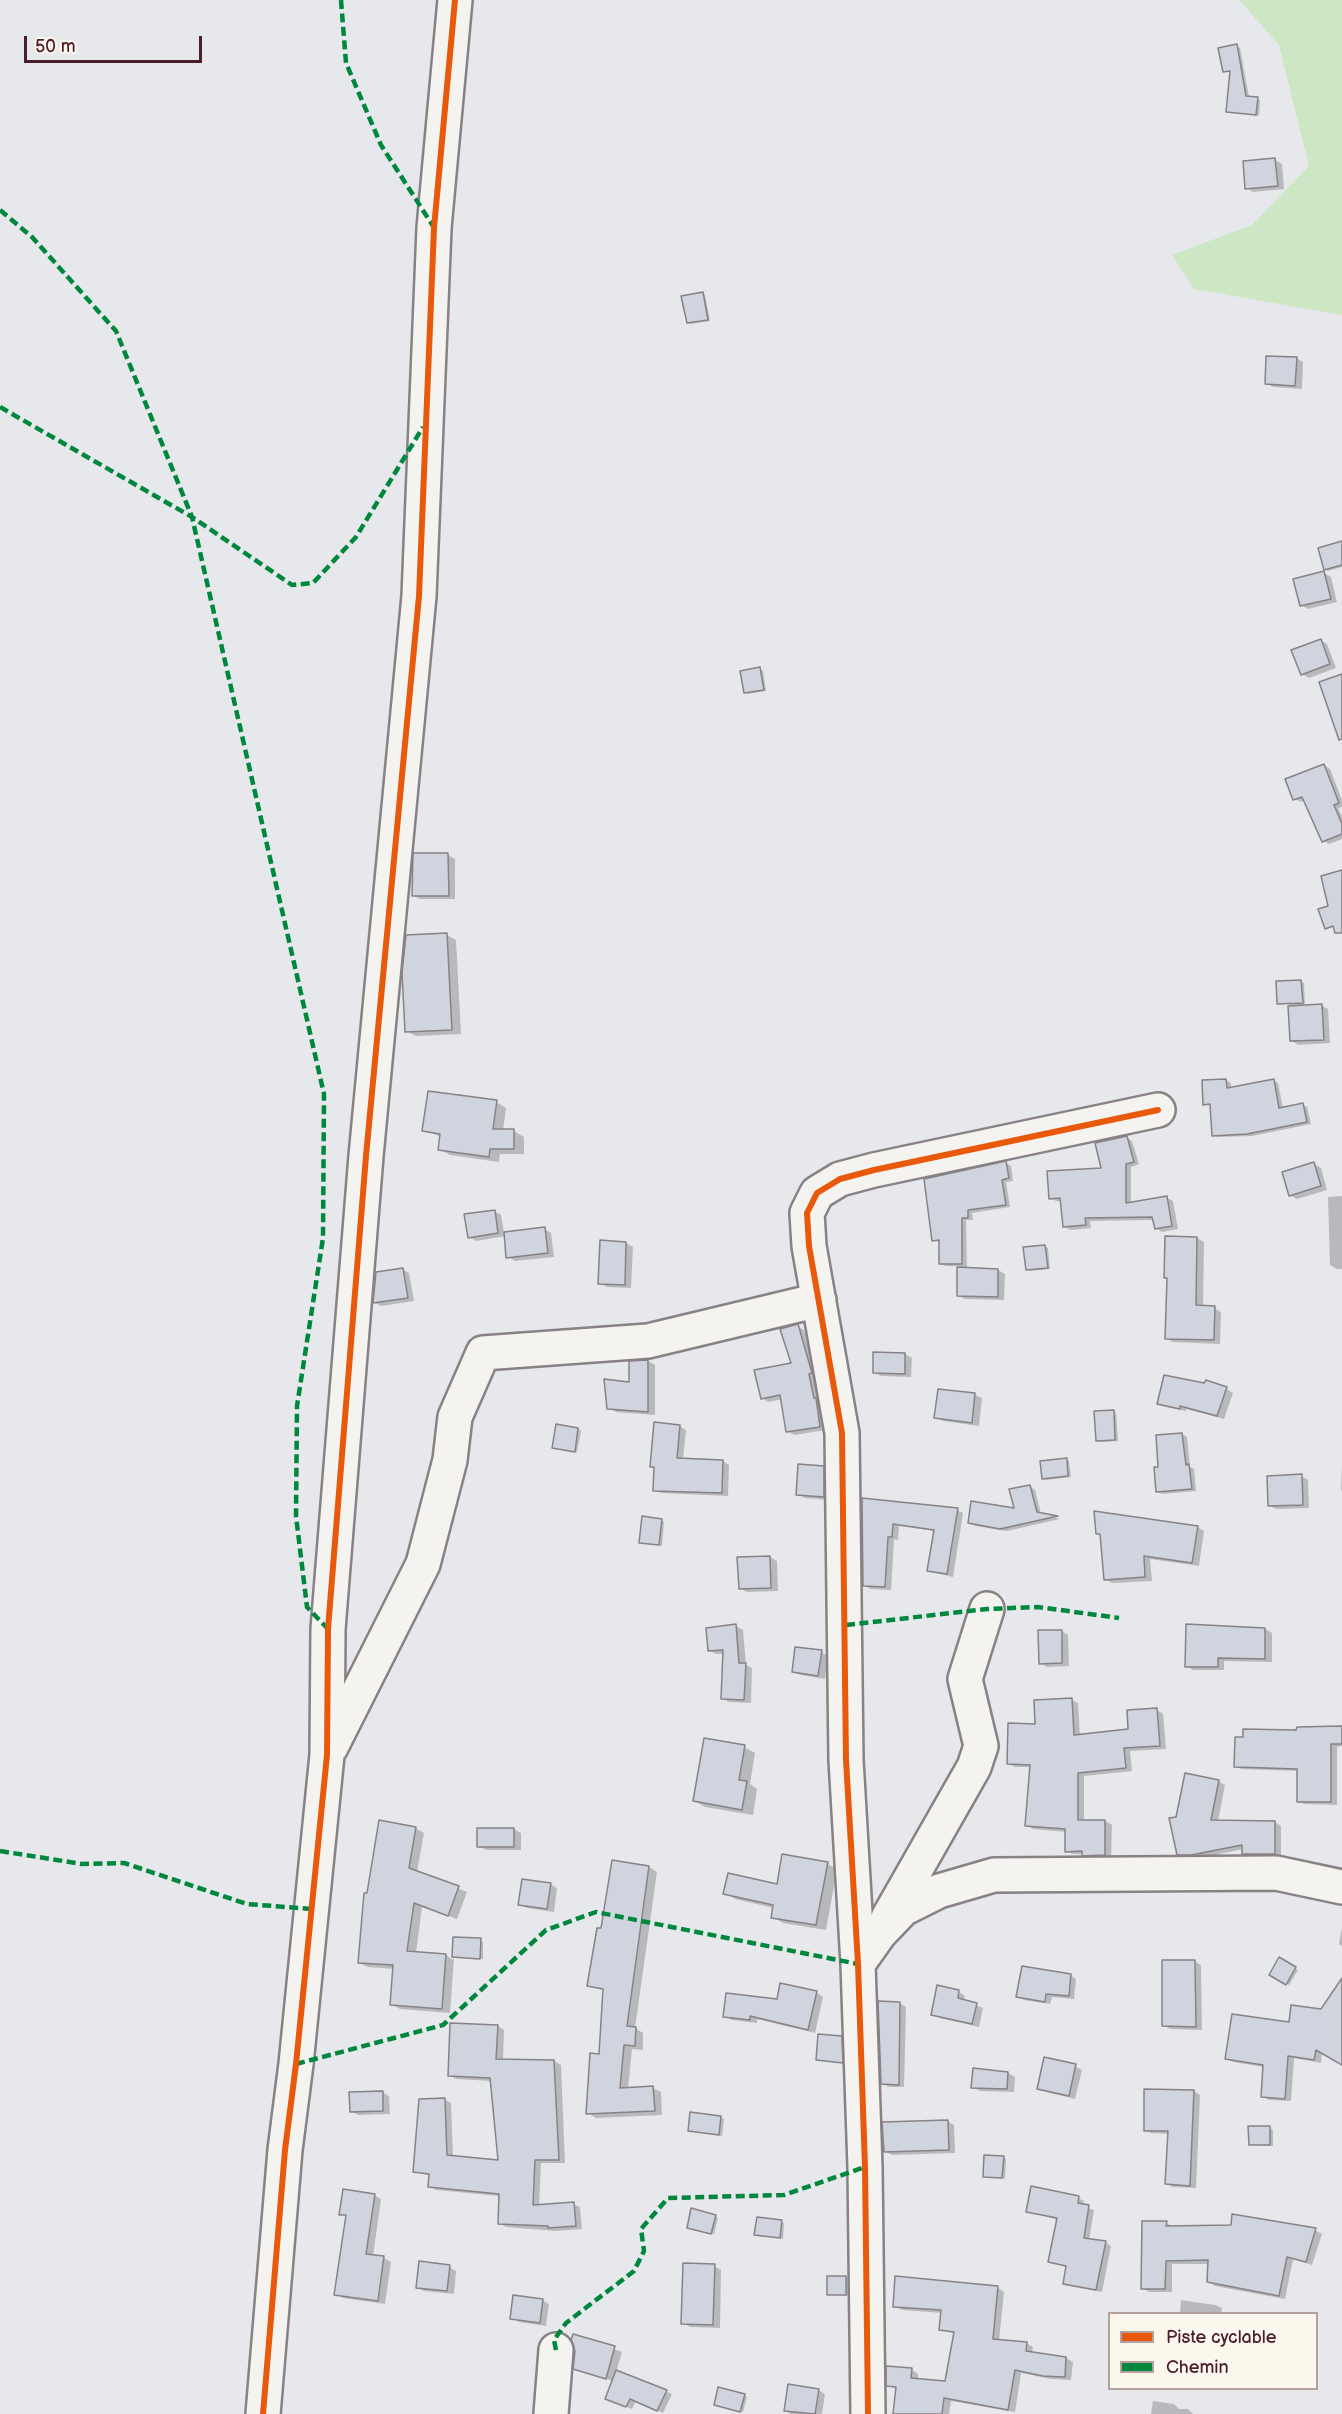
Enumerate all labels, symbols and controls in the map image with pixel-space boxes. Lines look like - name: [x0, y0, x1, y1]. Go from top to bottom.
- scale bar: [27, 24, 206, 62]
- text: 50 m: [35, 36, 76, 57]
- legend: [1108, 2312, 1318, 2390]
- text: Piste cyclable: [1166, 2327, 1276, 2348]
- text: Chemin: [1166, 2357, 1229, 2378]

